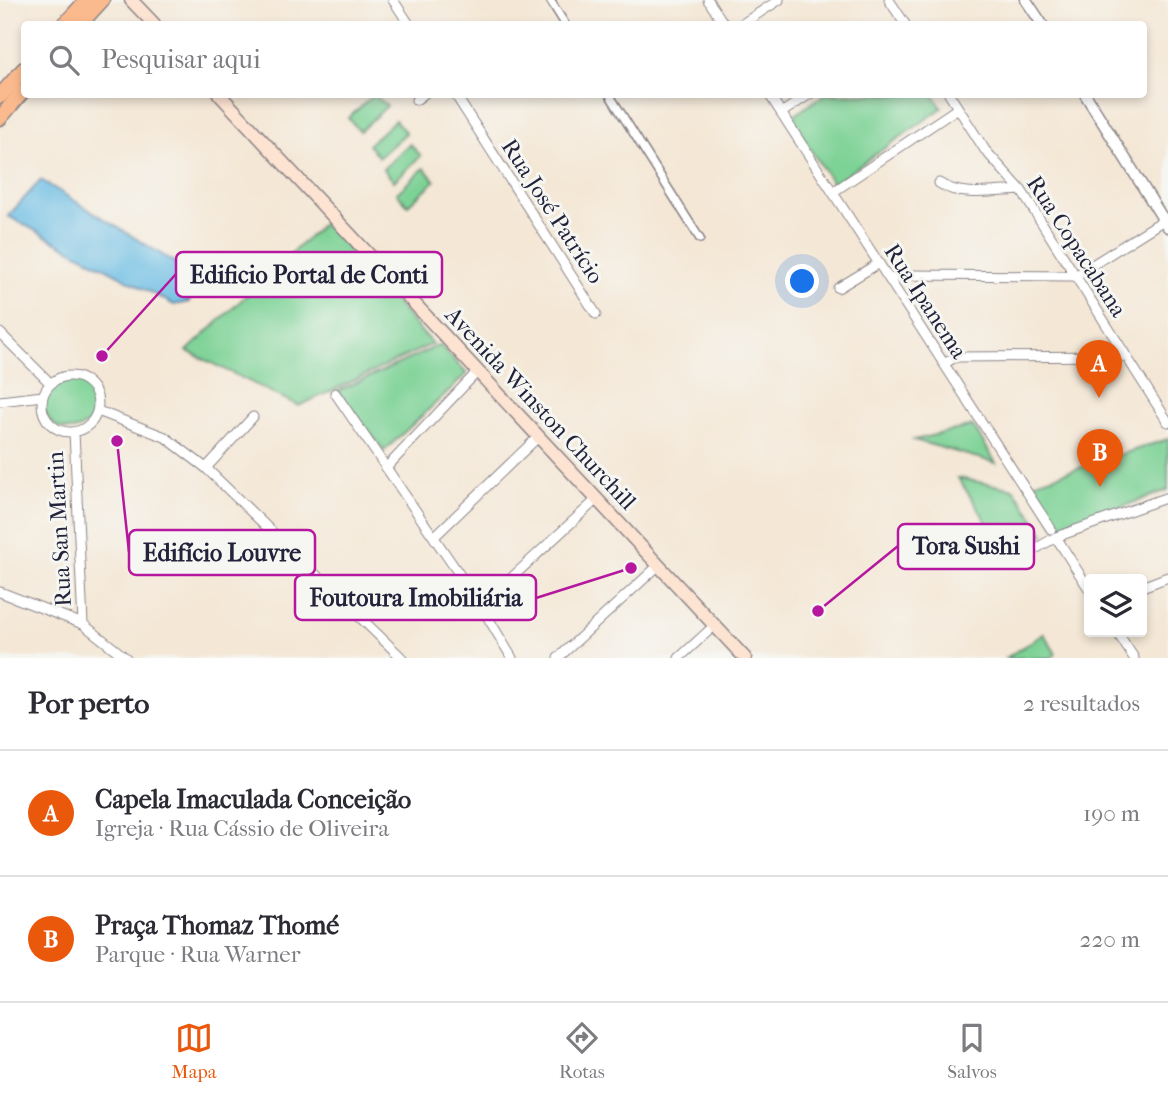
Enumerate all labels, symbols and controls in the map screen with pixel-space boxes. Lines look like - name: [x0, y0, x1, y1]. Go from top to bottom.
- search box: [21, 21, 1147, 98]
- icon: search: [45, 41, 83, 79]
- text: Pesquisar aqui: [101, 44, 261, 75]
- street label: Rua José Patrício: [496, 134, 609, 289]
- street label: Rua Copacabana: [1021, 171, 1132, 322]
- street label: Rua Ipanema: [879, 239, 973, 364]
- callout: Edificio Portal de Conti: [176, 252, 442, 297]
- text: Edificio Portal de Conti: [190, 261, 429, 289]
- your location: [785, 264, 819, 298]
- street label: Avenida Winston Churchill: [439, 301, 642, 516]
- pin: A: [1076, 340, 1122, 398]
- pin: B: [1077, 429, 1123, 487]
- street label: Rua San Martin: [42, 450, 77, 607]
- callout: Tora Sushi: [898, 524, 1034, 569]
- callout: Edifício Louvre: [129, 530, 315, 575]
- text: Tora Sushi: [911, 532, 1021, 560]
- text: Edifício Louvre: [143, 539, 301, 567]
- map controls: [1084, 574, 1147, 637]
- button: layers: [1084, 574, 1147, 637]
- callout: Foutoura Imobiliária: [295, 575, 536, 620]
- text: Foutoura Imobiliária: [309, 584, 523, 612]
- text: Por perto: [28, 686, 150, 721]
- text: 2 resultados: [1023, 690, 1140, 717]
- text: Capela Imaculada Conceição: [95, 784, 411, 815]
- text: A: [44, 800, 58, 827]
- text: 190 m: [1083, 800, 1140, 827]
- text: Igreja · Rua Cássio de Oliveira: [95, 815, 389, 842]
- text: Praça Thomaz Thomé: [95, 910, 339, 941]
- text: B: [44, 926, 58, 953]
- text: 220 m: [1080, 926, 1140, 953]
- text: Parque · Rua Warner: [95, 941, 300, 968]
- tab: Mapa: [171, 1019, 217, 1083]
- tab: Rotas: [559, 1019, 605, 1083]
- tab: Salvos: [947, 1019, 997, 1083]

